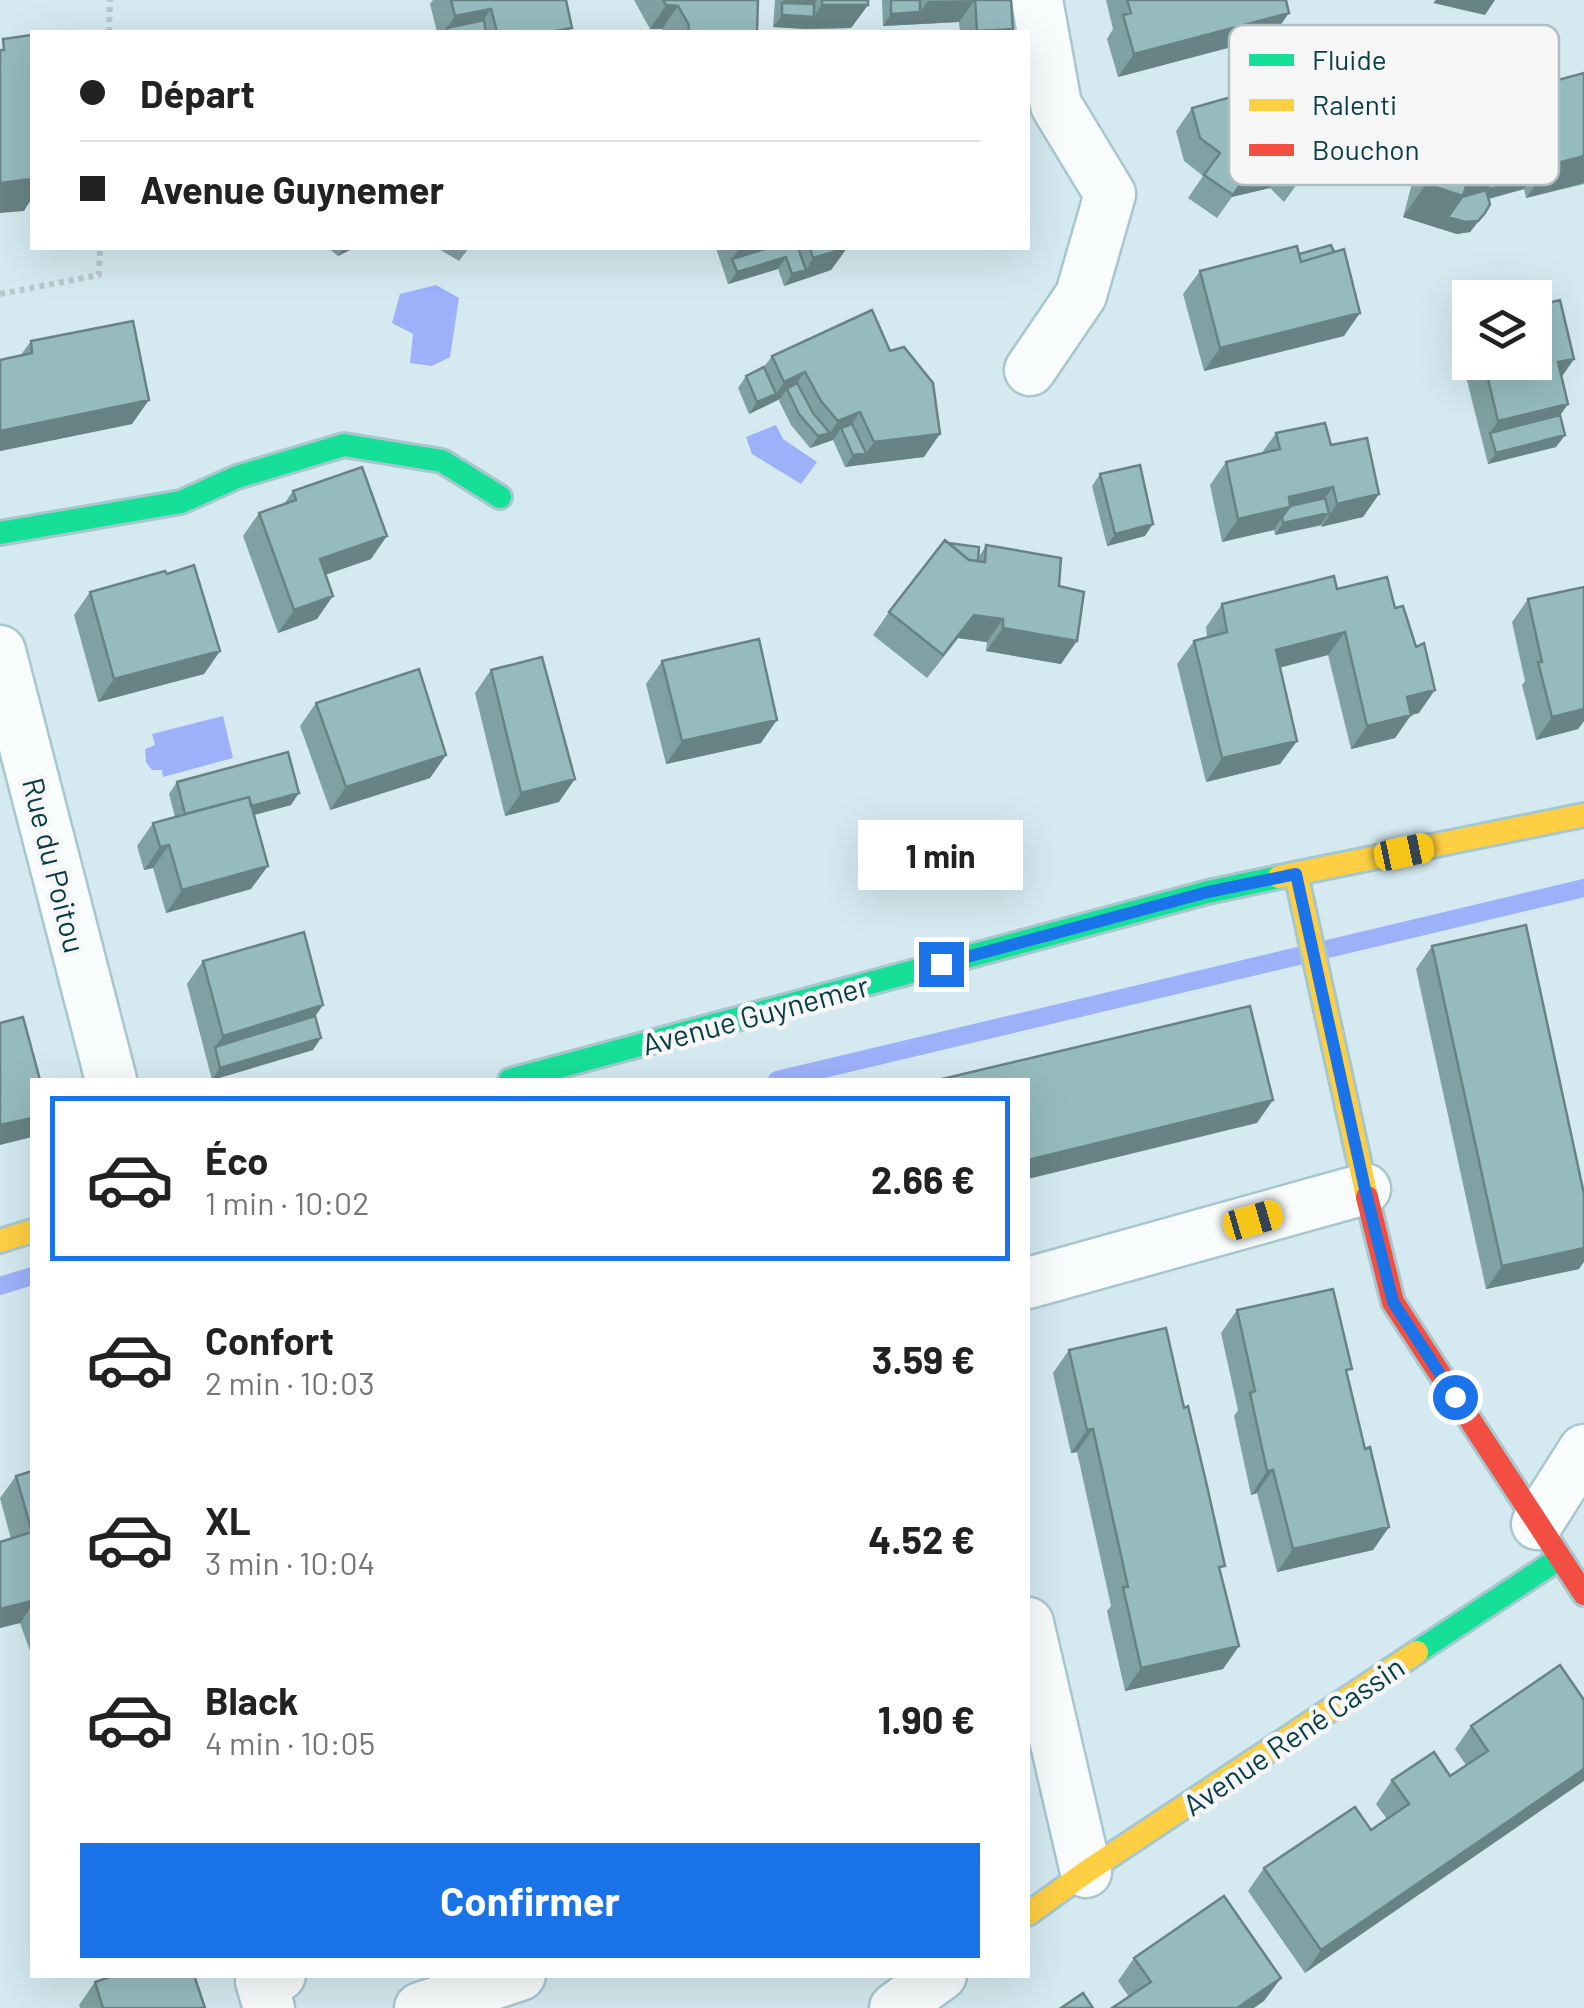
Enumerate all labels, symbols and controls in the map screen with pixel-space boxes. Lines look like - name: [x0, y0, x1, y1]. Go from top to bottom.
- legend: [1229, 25, 1559, 185]
- text: Fluide: [1312, 42, 1387, 76]
- text: Départ: [140, 70, 255, 116]
- text: Ralenti: [1312, 87, 1397, 121]
- text: Bouchon: [1312, 132, 1420, 166]
- text: Avenue Guynemer: [140, 166, 444, 212]
- map controls: [1452, 280, 1552, 380]
- button: layers: [1452, 280, 1552, 380]
- street label: Rue du Poitou: [16, 774, 94, 956]
- callout: 1 min: [858, 819, 1024, 889]
- car: [1372, 831, 1436, 873]
- text: 1 min: [905, 836, 976, 874]
- route end: [919, 942, 964, 987]
- street label: Avenue Guynemer: [638, 966, 872, 1062]
- icon: car: [85, 1134, 175, 1224]
- text: Éco: [205, 1137, 269, 1183]
- text: 2.66 €: [871, 1156, 975, 1202]
- text: 1 min · 10:02: [205, 1183, 369, 1221]
- car: [1220, 1197, 1286, 1243]
- icon: car: [85, 1314, 175, 1404]
- text: Confort: [205, 1317, 334, 1363]
- text: 3.59 €: [872, 1336, 975, 1382]
- text: 2 min · 10:03: [205, 1363, 375, 1401]
- route start: [1433, 1375, 1478, 1420]
- icon: car: [85, 1494, 175, 1584]
- text: XL: [205, 1497, 251, 1543]
- text: 4.52 €: [868, 1516, 975, 1562]
- text: 3 min · 10:04: [205, 1543, 375, 1581]
- street label: Avenue René Cassin: [1176, 1648, 1410, 1822]
- icon: car: [85, 1674, 175, 1764]
- text: Black: [205, 1677, 299, 1723]
- text: 1.90 €: [878, 1696, 975, 1742]
- text: 4 min · 10:05: [205, 1723, 375, 1761]
- button: Confirmer: [80, 1843, 980, 1958]

